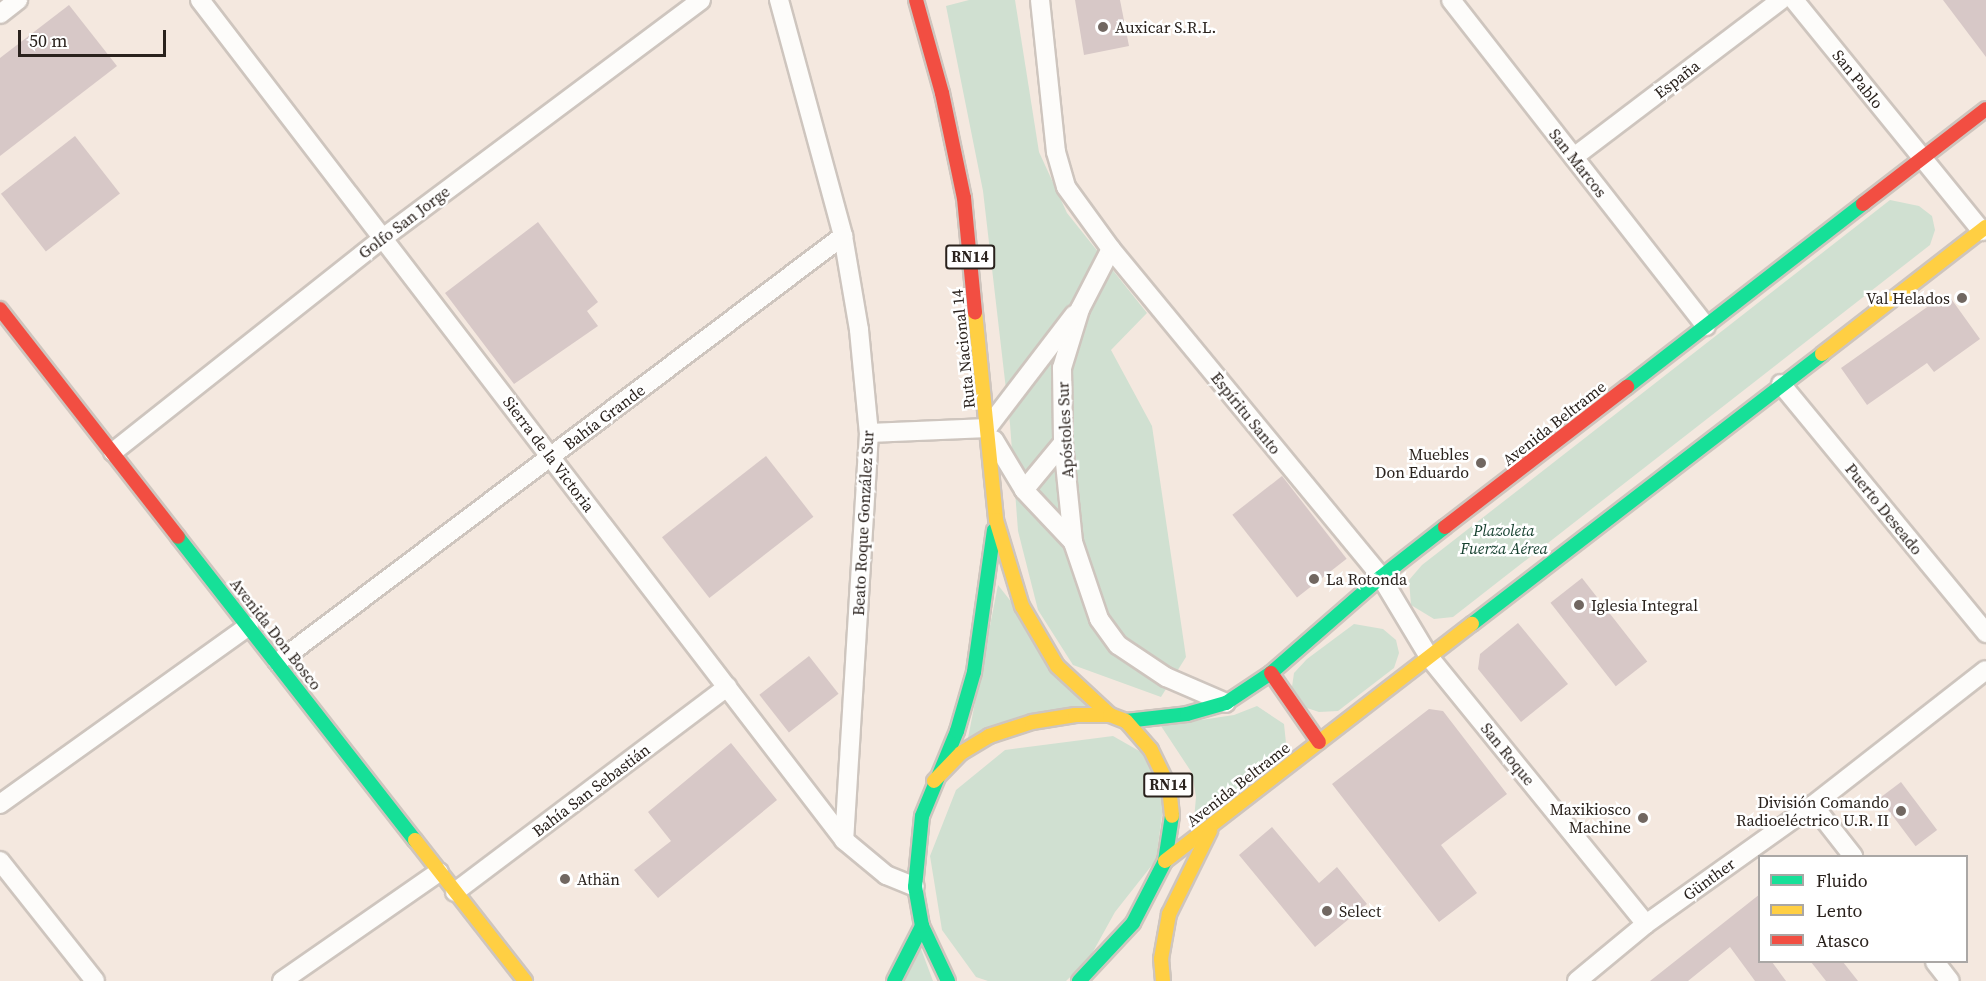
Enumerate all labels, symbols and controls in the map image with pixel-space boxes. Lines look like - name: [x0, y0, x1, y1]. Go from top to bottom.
- place label: Auxicar S.R.L.: [1115, 17, 1216, 37]
- scale bar: [21, 18, 170, 56]
- marker: Auxicar S.R.L.: [1096, 20, 1110, 34]
- text: 50 m: [29, 28, 67, 53]
- street label: San Pablo: [1829, 46, 1887, 112]
- street label: España: [1651, 56, 1703, 102]
- street label: San Marcos: [1545, 125, 1611, 201]
- street label: Golfo San Jorge: [355, 181, 453, 263]
- road number: RN14: [944, 245, 996, 269]
- street label: Ruta Nacional 14: [947, 288, 979, 410]
- place label: Val Helados: [1866, 288, 1950, 308]
- marker: Val Helados: [1955, 291, 1969, 305]
- street label: Espíritu Santo: [1207, 368, 1285, 458]
- street label: Avenida Beltrame: [1498, 377, 1610, 469]
- street label: Bahía Grande: [560, 380, 648, 454]
- street label: Apóstoles Sur: [1053, 381, 1077, 479]
- street label: Sierra de la Victoria: [499, 392, 599, 516]
- street label: Beato Roque González Sur: [849, 430, 877, 616]
- place label: Muebles Don Eduardo: [1375, 444, 1469, 482]
- marker: Muebles Don Eduardo: [1474, 456, 1488, 470]
- street label: Puerto Deseado: [1841, 459, 1927, 559]
- park label: Plazoleta Fuerza Aérea: [1460, 520, 1548, 558]
- place label: La Rotonda: [1326, 569, 1407, 589]
- marker: La Rotonda: [1307, 572, 1321, 586]
- street label: Avenida Don Bosco: [226, 574, 326, 694]
- place label: Iglesia Integral: [1591, 595, 1698, 615]
- marker: Iglesia Integral: [1572, 598, 1586, 612]
- street label: San Roque: [1477, 719, 1539, 789]
- street label: Avenida Beltrame: [1182, 738, 1294, 830]
- street label: Bahía San Sebastián: [528, 739, 654, 841]
- road number: RN14: [1142, 773, 1194, 797]
- place label: División Comando Radioeléctrico U.R. II: [1736, 792, 1889, 830]
- place label: Maxikiosco Machine: [1550, 799, 1631, 837]
- marker: División Comando Radioeléctrico U.R. II: [1894, 804, 1908, 818]
- marker: Maxikiosco Machine: [1636, 811, 1650, 825]
- street label: Günther: [1679, 854, 1739, 904]
- legend: [1758, 855, 1968, 963]
- text: Fluido: [1816, 868, 1868, 893]
- place label: Athän: [577, 869, 620, 889]
- marker: Athän: [558, 872, 572, 886]
- text: Lento: [1816, 898, 1862, 923]
- place label: Select: [1339, 901, 1381, 921]
- marker: Select: [1320, 904, 1334, 918]
- text: Atasco: [1816, 928, 1869, 953]

